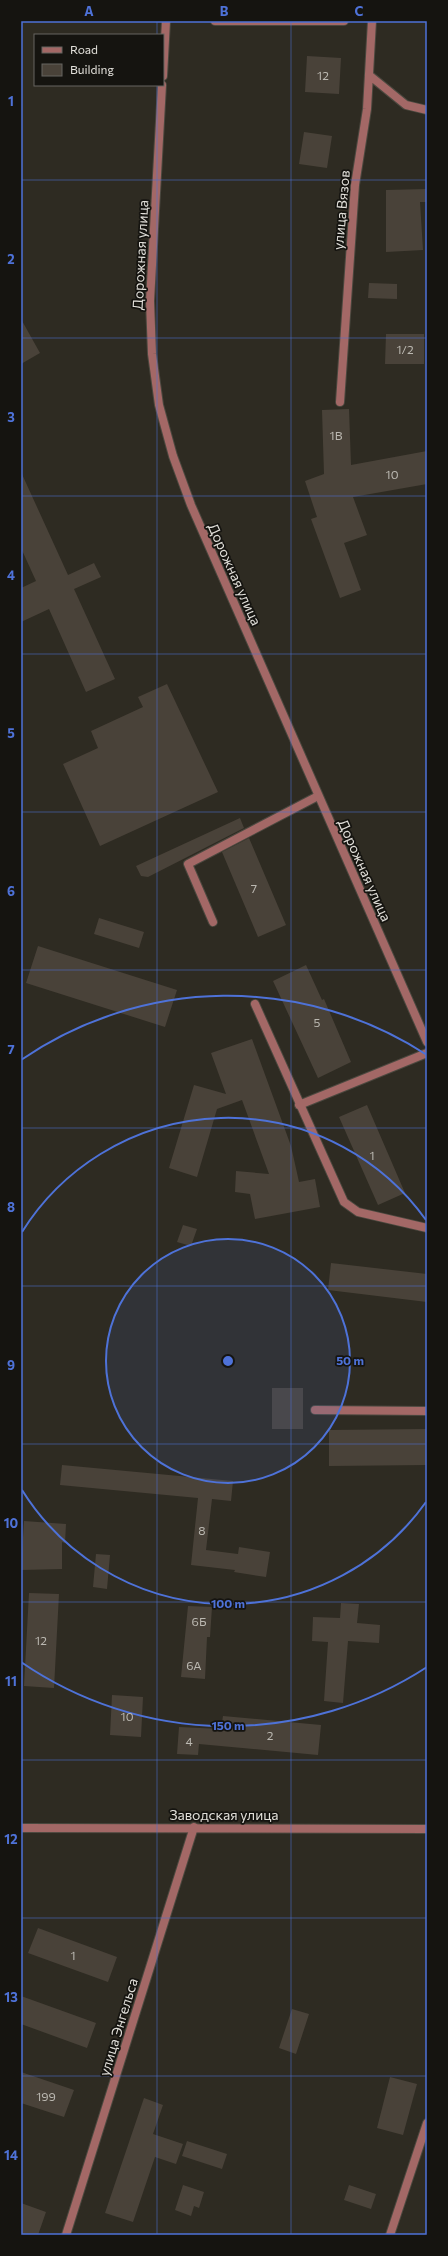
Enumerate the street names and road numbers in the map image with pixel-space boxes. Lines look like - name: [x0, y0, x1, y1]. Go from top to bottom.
- street label: улица Вязов: [329, 169, 353, 251]
- street label: Дорожная улица: [129, 200, 151, 310]
- street label: Дорожная улица: [205, 520, 265, 628]
- street label: Дорожная улица: [335, 816, 395, 924]
- street label: Заводская улица: [169, 1806, 279, 1823]
- street label: улица Энгельса: [95, 1976, 141, 2078]

